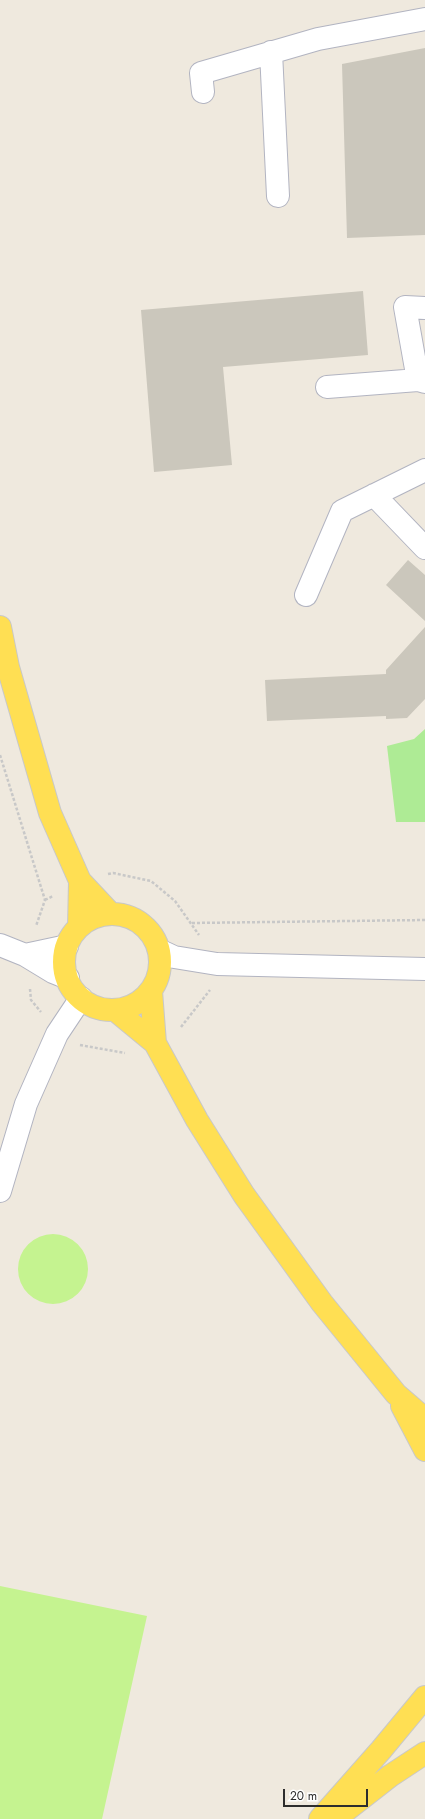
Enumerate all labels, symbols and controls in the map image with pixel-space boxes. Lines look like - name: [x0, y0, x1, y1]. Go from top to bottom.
- scale bar: [285, 1781, 370, 1807]
- text: 20 m: [290, 1787, 317, 1805]

